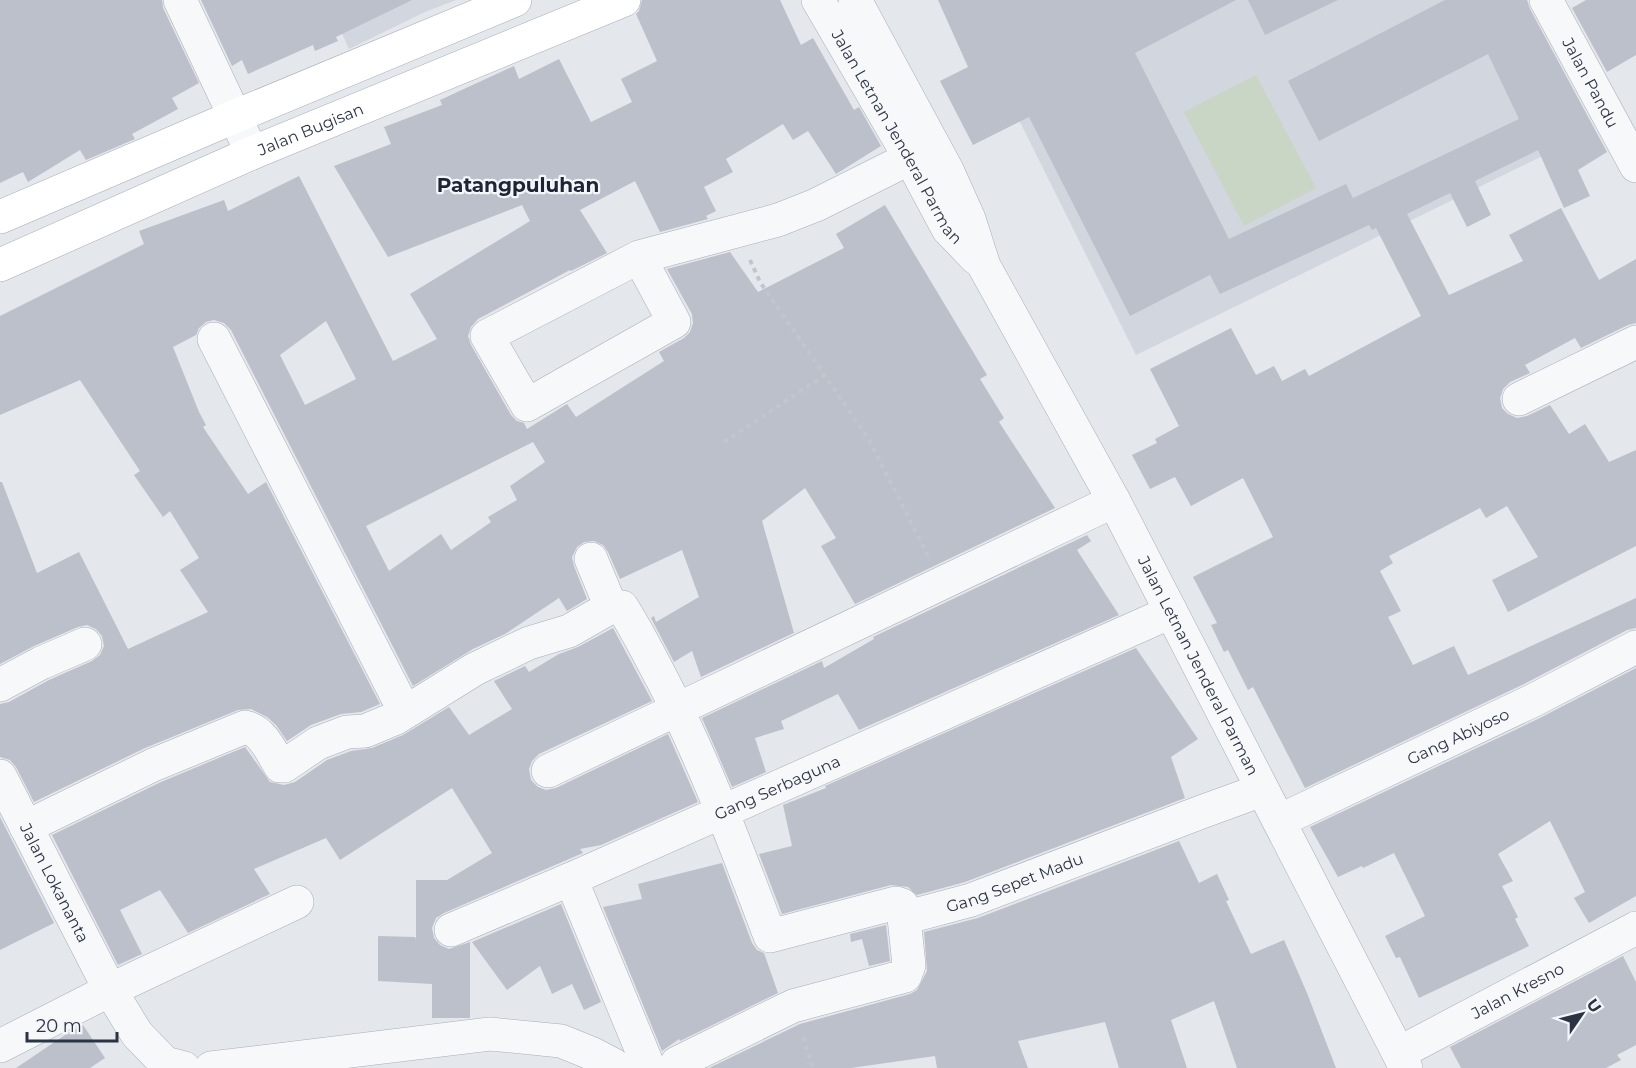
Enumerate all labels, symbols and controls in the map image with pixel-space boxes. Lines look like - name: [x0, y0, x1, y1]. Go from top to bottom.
- street label: Jalan Letnan Jenderal Parman: [827, 26, 966, 248]
- street label: Jalan Pandu: [1558, 34, 1622, 131]
- street label: Jalan Bugisan: [254, 99, 366, 160]
- district label: Patangpuluhan: [437, 173, 599, 197]
- street label: Jalan Letnan Jenderal Parman: [1134, 552, 1263, 779]
- street label: Gang Abiyoso: [1404, 704, 1512, 769]
- street label: Gang Serbaguna: [711, 751, 843, 824]
- street label: Jalan Lokananta: [16, 819, 93, 946]
- street label: Gang Sepet Madu: [944, 849, 1086, 916]
- street label: Jalan Kresno: [1467, 959, 1567, 1024]
- north arrow: [1552, 984, 1612, 1044]
- text: U: [1582, 995, 1605, 1016]
- scale bar: [27, 1005, 117, 1043]
- text: 20 m: [36, 1015, 82, 1037]

